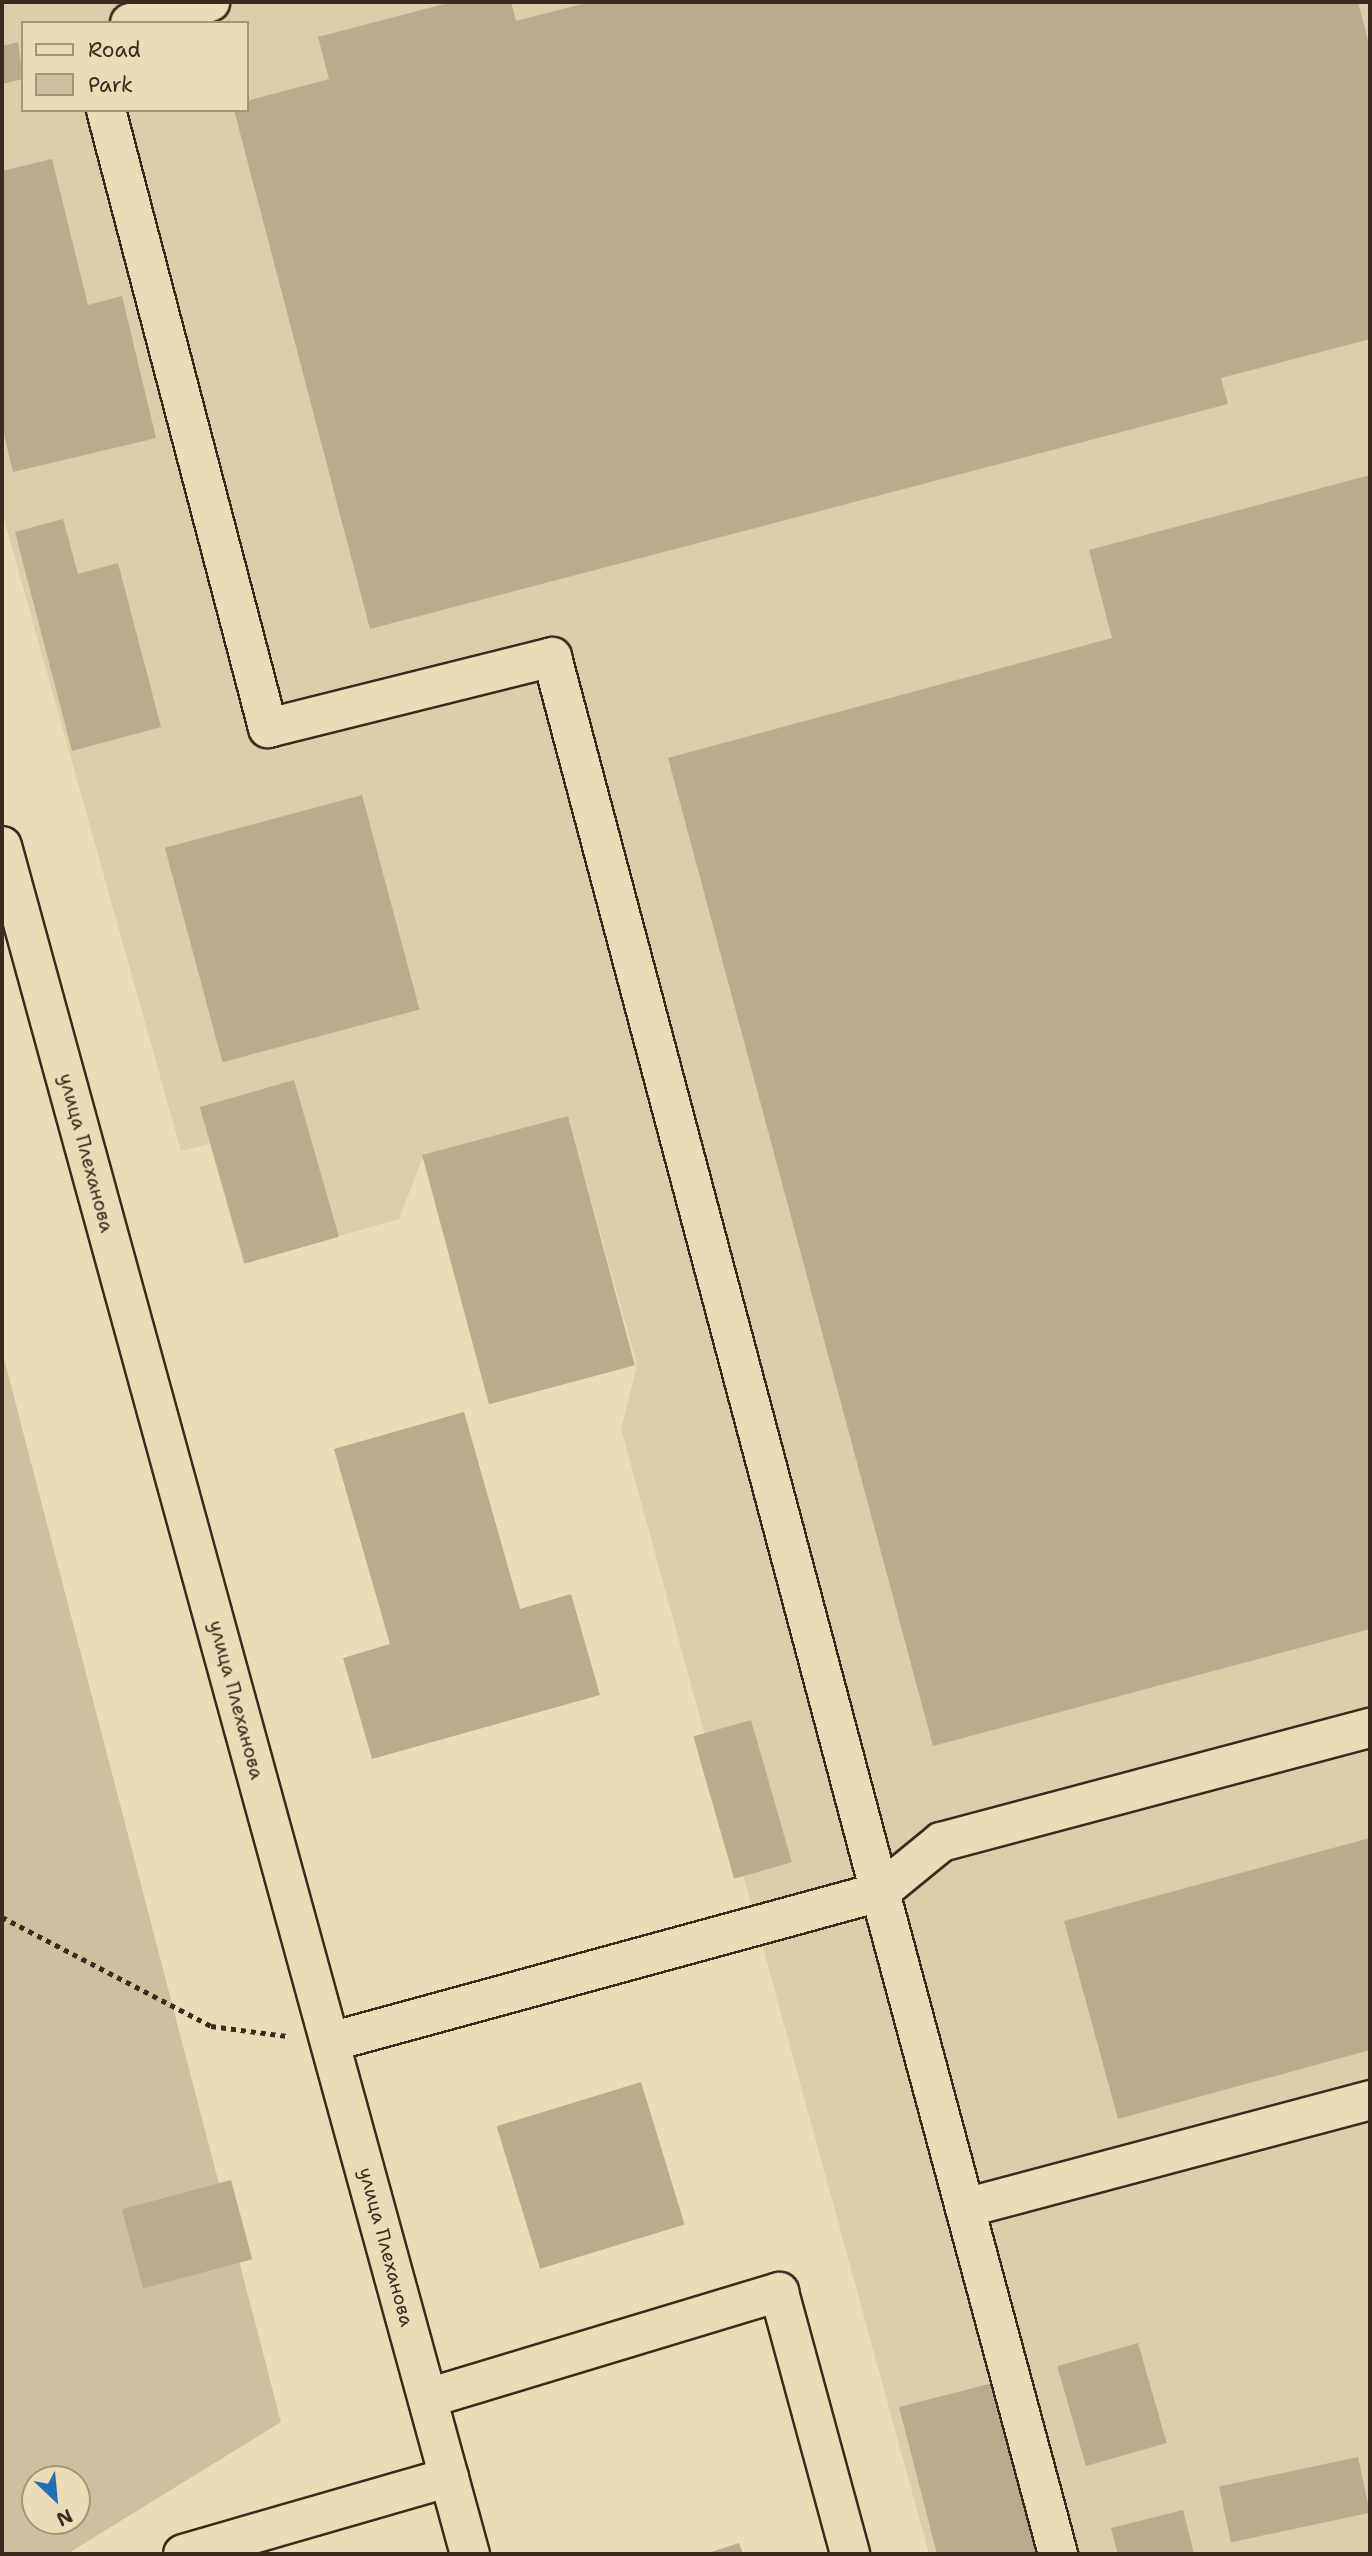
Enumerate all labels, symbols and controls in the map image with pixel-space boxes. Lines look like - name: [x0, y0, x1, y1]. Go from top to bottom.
- legend: [21, 21, 248, 112]
- text: Road: [88, 36, 141, 64]
- text: Park: [88, 71, 133, 99]
- street label: улица Плеханова: [54, 1071, 118, 1235]
- street label: улица Плеханова: [204, 1618, 268, 1782]
- street label: улица Плеханова: [354, 2165, 418, 2329]
- north arrow: [21, 2465, 91, 2535]
- text: N: [52, 2503, 77, 2532]

